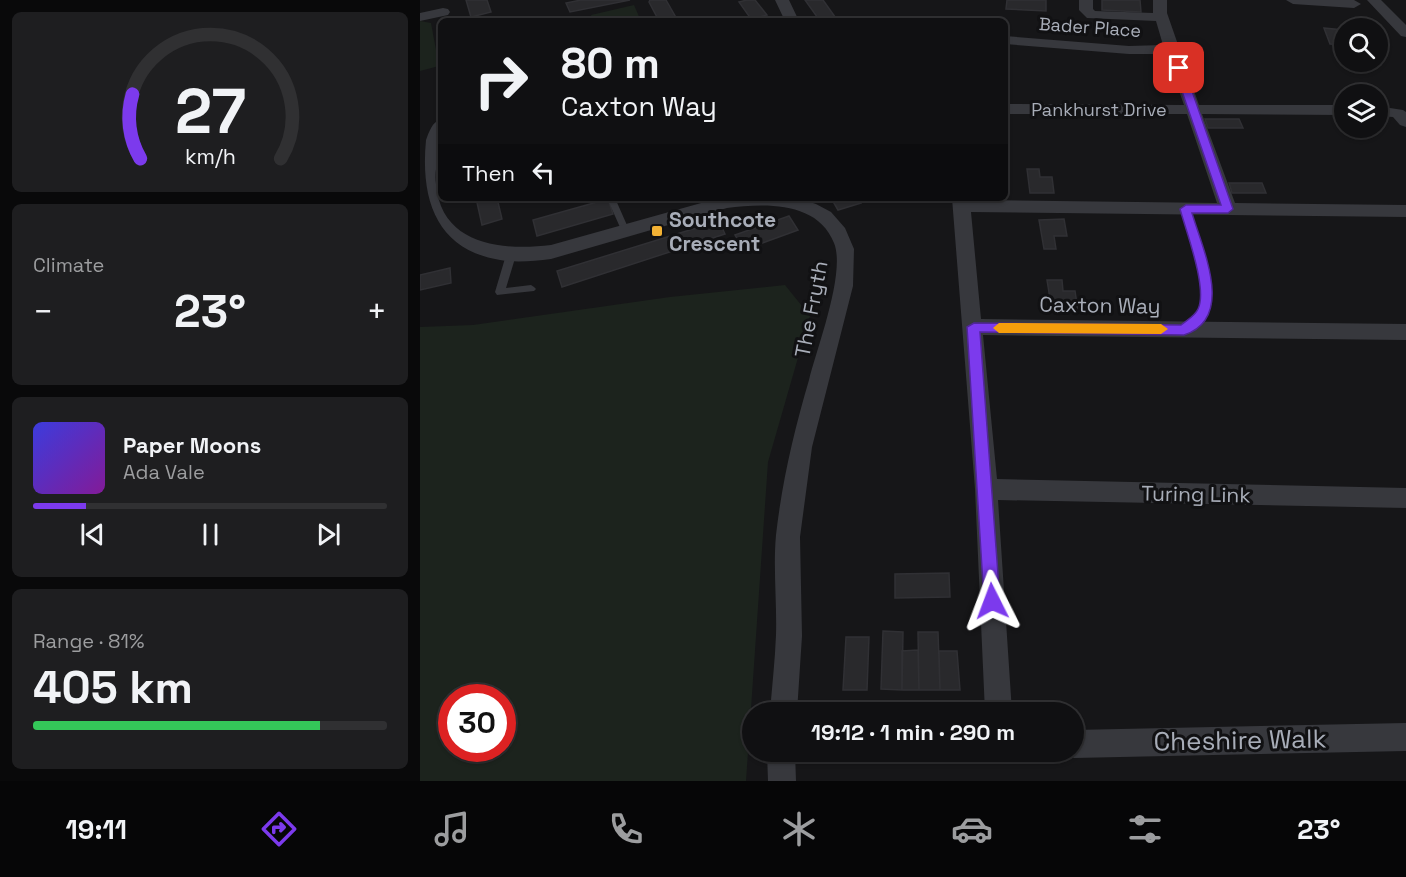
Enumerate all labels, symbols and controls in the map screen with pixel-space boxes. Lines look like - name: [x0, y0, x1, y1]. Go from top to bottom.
- street label: Bader Place: [1038, 12, 1142, 42]
- map controls: [1334, 18, 1388, 138]
- button: search: [1334, 18, 1388, 72]
- text: 80 m: [561, 37, 660, 90]
- icon: right: [462, 42, 540, 120]
- pin: [1153, 42, 1204, 93]
- icon: arrive: [1162, 51, 1195, 84]
- text: 27: [174, 72, 246, 151]
- button: layers: [1334, 84, 1388, 138]
- text: Caxton Way: [561, 89, 717, 124]
- street label: Pankhurst Drive: [1031, 98, 1167, 121]
- text: km/h: [184, 144, 236, 171]
- icon: left: [527, 156, 560, 189]
- text: Then: [462, 159, 515, 187]
- place label: Southcote Crescent: [669, 206, 776, 257]
- marker: Southcote Crescent: [650, 224, 664, 238]
- text: Climate: [33, 252, 104, 278]
- street label: The Fryth: [788, 258, 834, 360]
- text: 23°: [174, 283, 246, 340]
- street label: Caxton Way: [1039, 290, 1161, 320]
- text: −: [33, 291, 53, 333]
- text: +: [367, 291, 387, 333]
- text: Paper Moons: [123, 431, 261, 459]
- text: Ada Vale: [123, 459, 205, 485]
- street label: Turing Link: [1141, 480, 1251, 508]
- icon: previous: [76, 518, 109, 551]
- icon: pause: [194, 518, 227, 551]
- icon: next: [312, 518, 345, 551]
- position arrow: [960, 569, 1024, 633]
- text: Range · 81%: [33, 628, 144, 654]
- text: 405 km: [33, 659, 193, 716]
- speed limit sign: 30: [438, 684, 516, 762]
- text: 19:12 · 1 min · 290 m: [811, 718, 1015, 746]
- street label: Cheshire Walk: [1153, 721, 1327, 759]
- icon: directions: [258, 808, 300, 850]
- icon: music: [431, 808, 473, 850]
- icon: phone: [605, 808, 647, 850]
- icon: climate: [778, 808, 820, 850]
- icon: car: [951, 808, 993, 850]
- icon: filters: [1124, 808, 1166, 850]
- text: 19:11: [66, 812, 127, 847]
- text: 23°: [1297, 812, 1340, 847]

